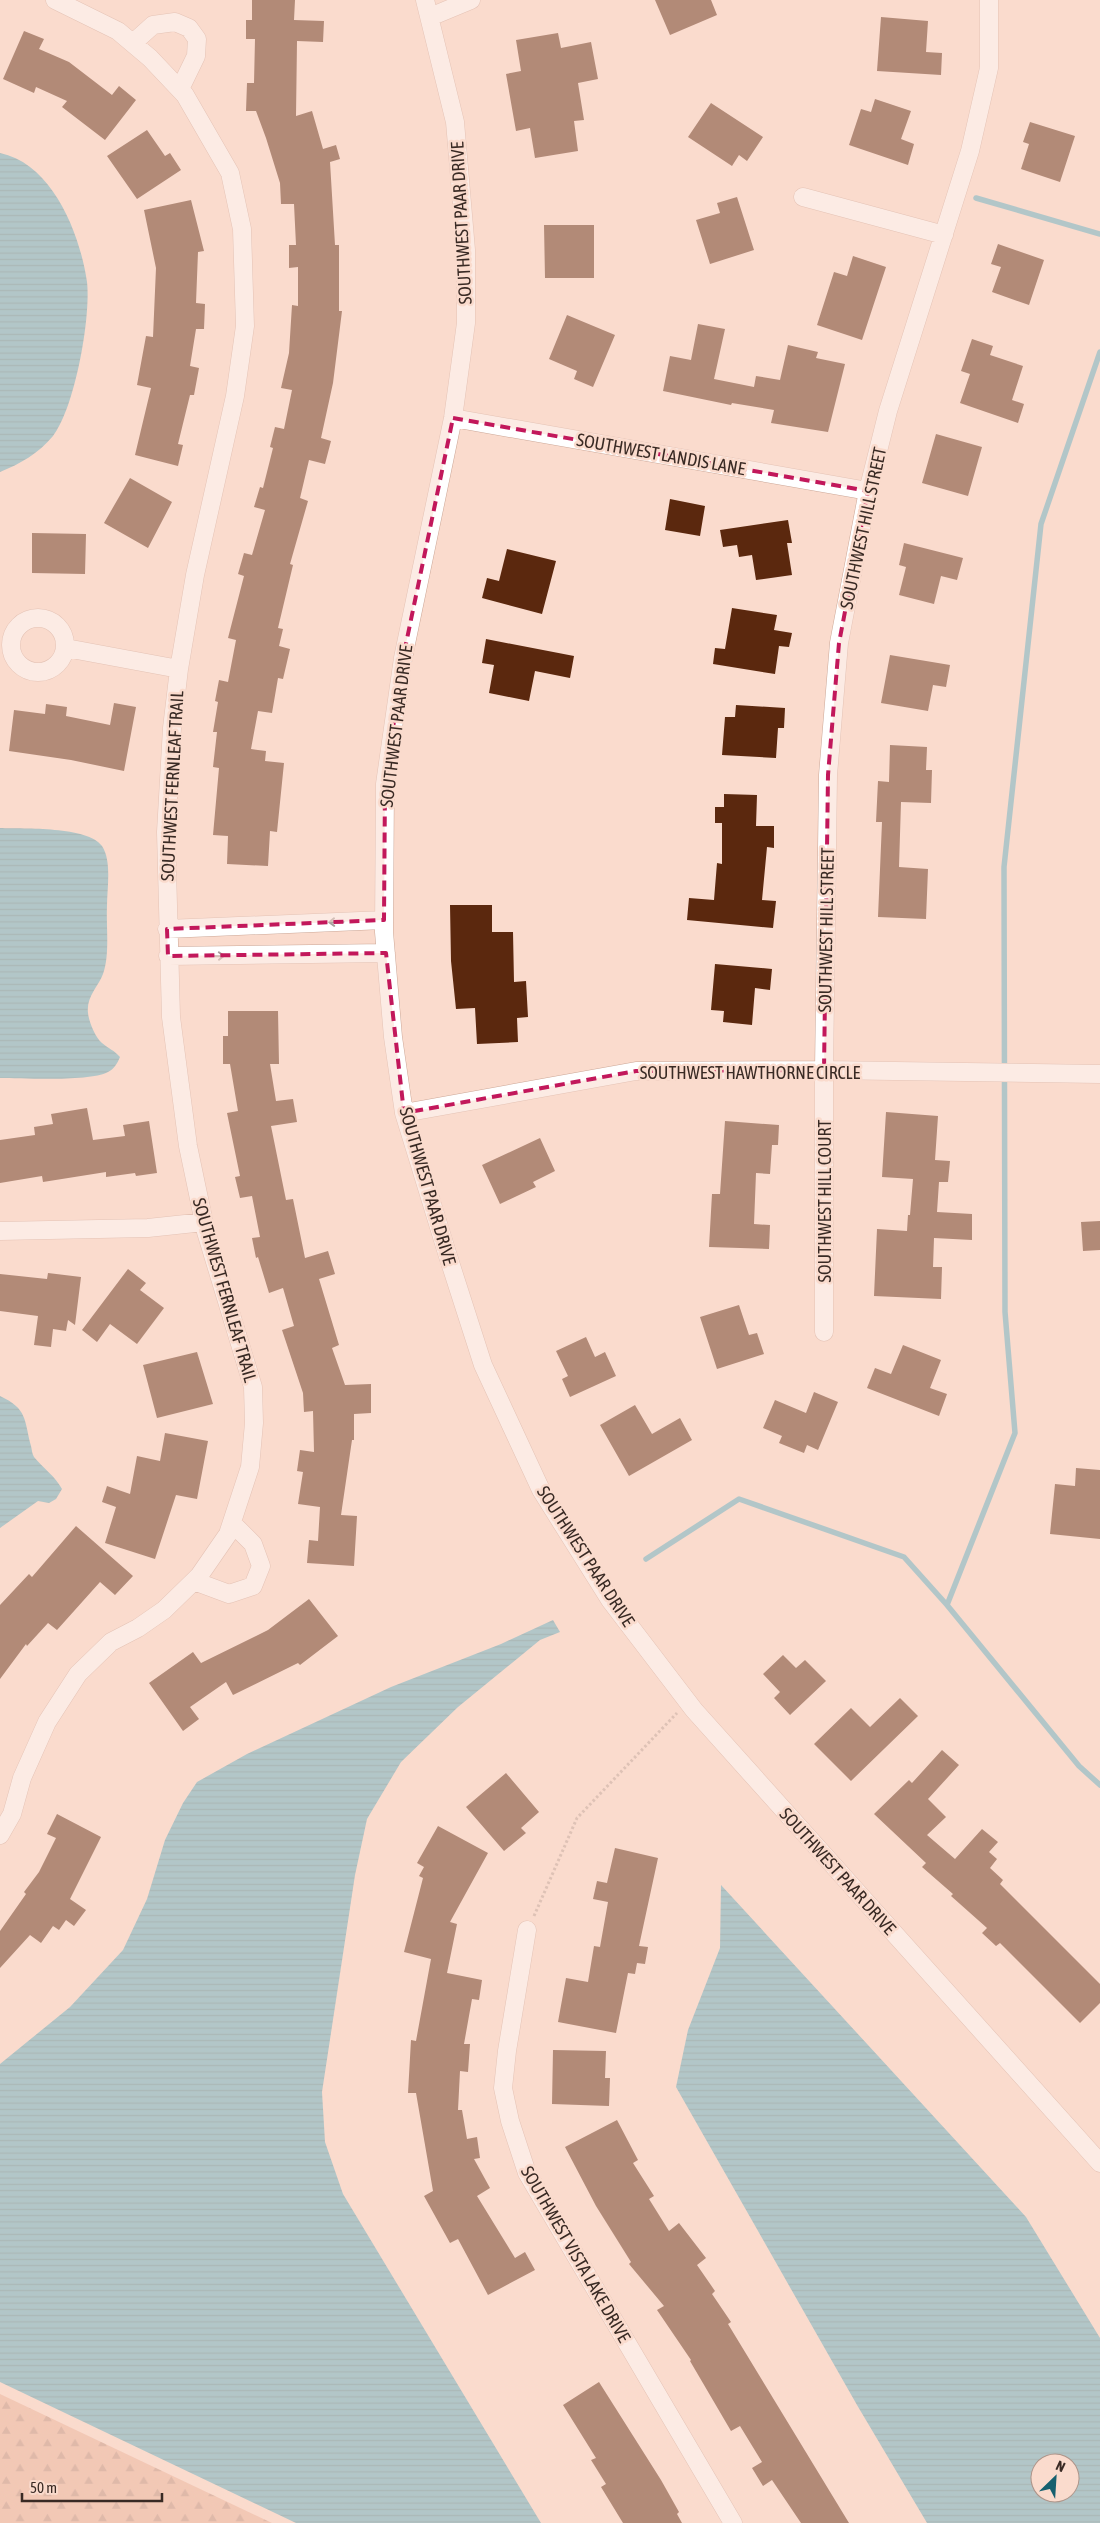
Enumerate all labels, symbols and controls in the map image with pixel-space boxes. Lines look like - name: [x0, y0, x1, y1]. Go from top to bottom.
- street label: SOUTHWEST PAAR DRIVE: [446, 141, 476, 305]
- street label: SOUTHWEST LANDIS LANE: [575, 429, 747, 479]
- street label: SOUTHWEST HILL STREET: [836, 445, 890, 611]
- street label: SOUTHWEST PAAR DRIVE: [376, 643, 416, 808]
- street label: SOUTHWEST FERNLEAF TRAIL: [157, 690, 187, 882]
- street label: SOUTHWEST HILL STREET: [814, 847, 838, 1013]
- one-way arrow: [328, 917, 344, 927]
- one-way arrow: [209, 951, 225, 960]
- street label: SOUTHWEST HAWTHORNE CIRCLE: [640, 1062, 861, 1083]
- street label: SOUTHWEST PAAR DRIVE: [395, 1105, 461, 1268]
- street label: SOUTHWEST HILL COURT: [814, 1119, 835, 1282]
- street label: SOUTHWEST FERNLEAF TRAIL: [189, 1195, 261, 1385]
- street label: SOUTHWEST PAAR DRIVE: [533, 1482, 639, 1630]
- street label: SOUTHWEST PAAR DRIVE: [776, 1803, 901, 1939]
- street label: SOUTHWEST VISTA LAKE DRIVE: [517, 2162, 635, 2346]
- north arrow: [1030, 2453, 1080, 2503]
- text: N: [1053, 2457, 1068, 2475]
- scale bar: [22, 2470, 162, 2502]
- text: 50 m: [30, 2479, 57, 2496]

